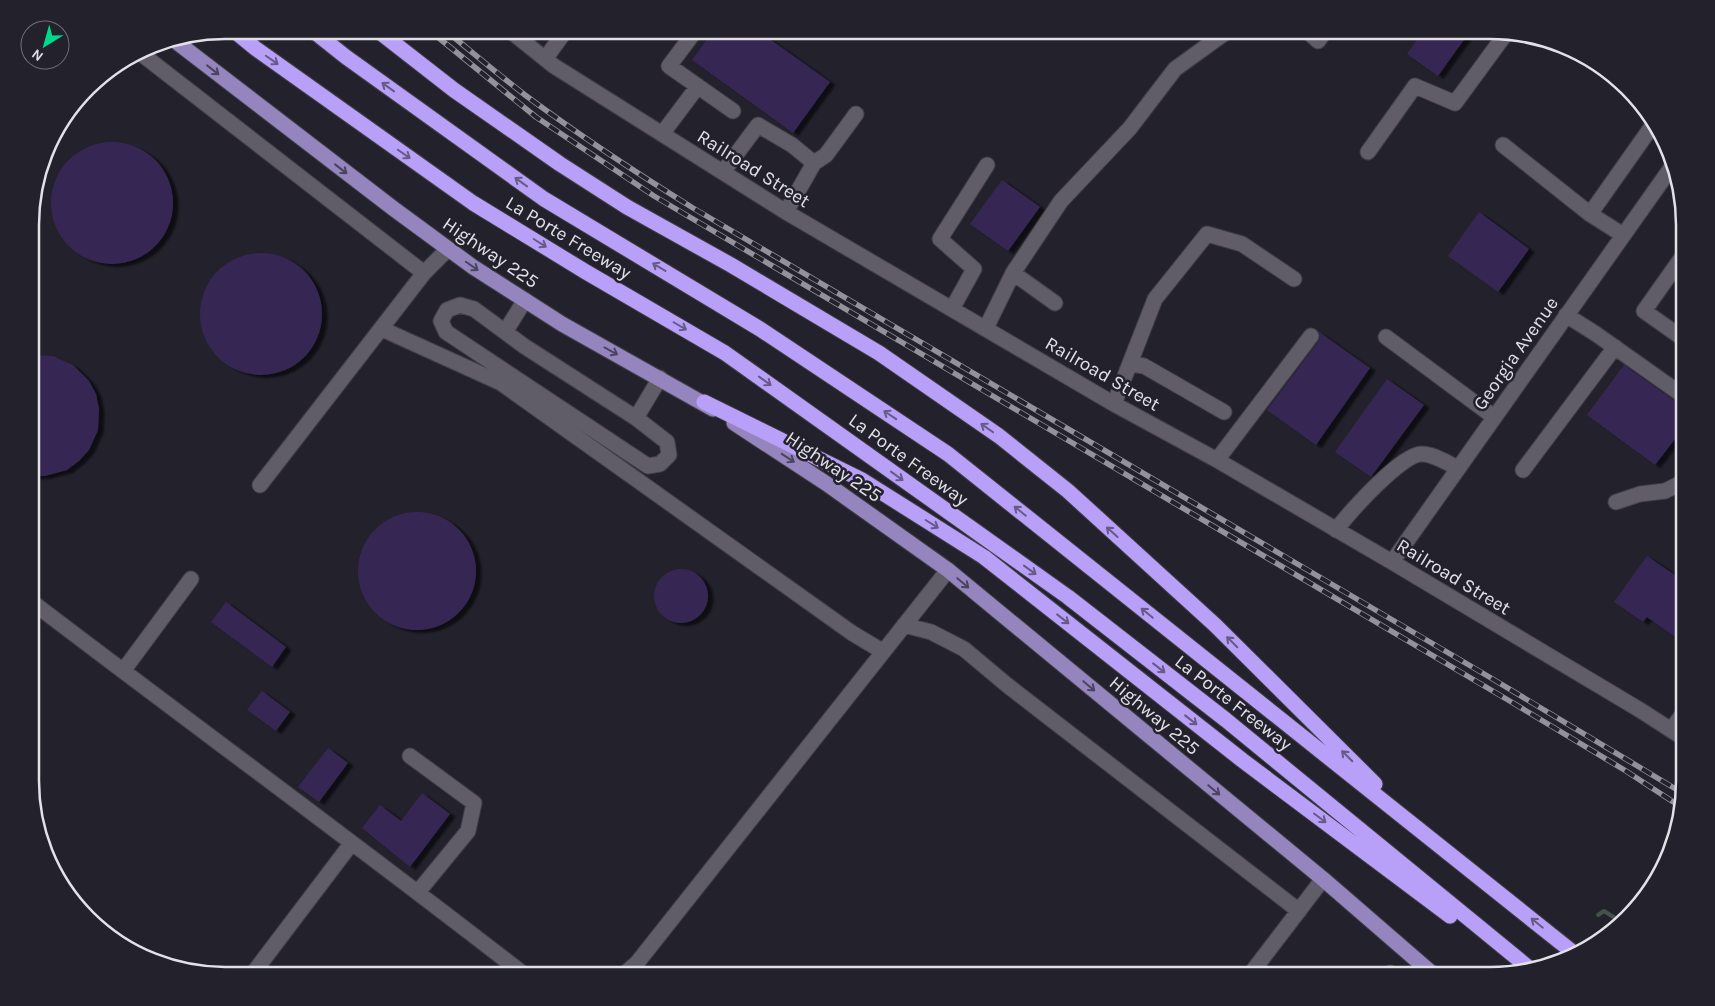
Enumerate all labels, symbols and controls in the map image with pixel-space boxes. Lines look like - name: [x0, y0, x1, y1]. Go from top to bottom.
- north arrow: [20, 20, 70, 70]
- text: N: [28, 45, 47, 65]
- one-way arrow: [265, 55, 279, 65]
- one-way arrow: [206, 64, 219, 75]
- one-way arrow: [382, 82, 395, 93]
- street label: Railroad Street: [693, 125, 814, 212]
- one-way arrow: [397, 149, 411, 159]
- one-way arrow: [335, 163, 348, 174]
- one-way arrow: [514, 177, 528, 187]
- street label: La Porte Freeway: [502, 192, 635, 284]
- street label: Highway 225: [438, 213, 543, 293]
- one-way arrow: [532, 239, 546, 249]
- one-way arrow: [465, 261, 479, 271]
- one-way arrow: [652, 262, 666, 272]
- street label: Georgia Avenue: [1469, 293, 1563, 414]
- one-way arrow: [672, 322, 686, 332]
- street label: Railroad Street: [1041, 332, 1164, 416]
- one-way arrow: [603, 346, 617, 356]
- one-way arrow: [758, 376, 772, 386]
- street label: La Porte Freeway: [844, 409, 973, 511]
- one-way arrow: [883, 409, 897, 420]
- one-way arrow: [981, 423, 995, 433]
- street label: Highway 225: [781, 427, 886, 507]
- one-way arrow: [781, 453, 795, 463]
- one-way arrow: [890, 470, 904, 481]
- one-way arrow: [1014, 506, 1027, 517]
- one-way arrow: [924, 520, 938, 530]
- one-way arrow: [1106, 526, 1119, 538]
- street label: Railroad Street: [1393, 534, 1514, 619]
- one-way arrow: [1023, 565, 1037, 575]
- one-way arrow: [957, 577, 970, 588]
- one-way arrow: [1141, 607, 1154, 618]
- one-way arrow: [1056, 614, 1069, 625]
- one-way arrow: [1225, 636, 1238, 648]
- street label: La Porte Freeway: [1170, 650, 1296, 755]
- one-way arrow: [1152, 663, 1166, 673]
- street label: Highway 225: [1105, 672, 1204, 760]
- one-way arrow: [1082, 681, 1095, 692]
- one-way arrow: [1184, 714, 1197, 725]
- one-way arrow: [1341, 750, 1353, 762]
- one-way arrow: [1207, 784, 1220, 795]
- one-way arrow: [1313, 813, 1326, 824]
- one-way arrow: [1530, 918, 1543, 929]

